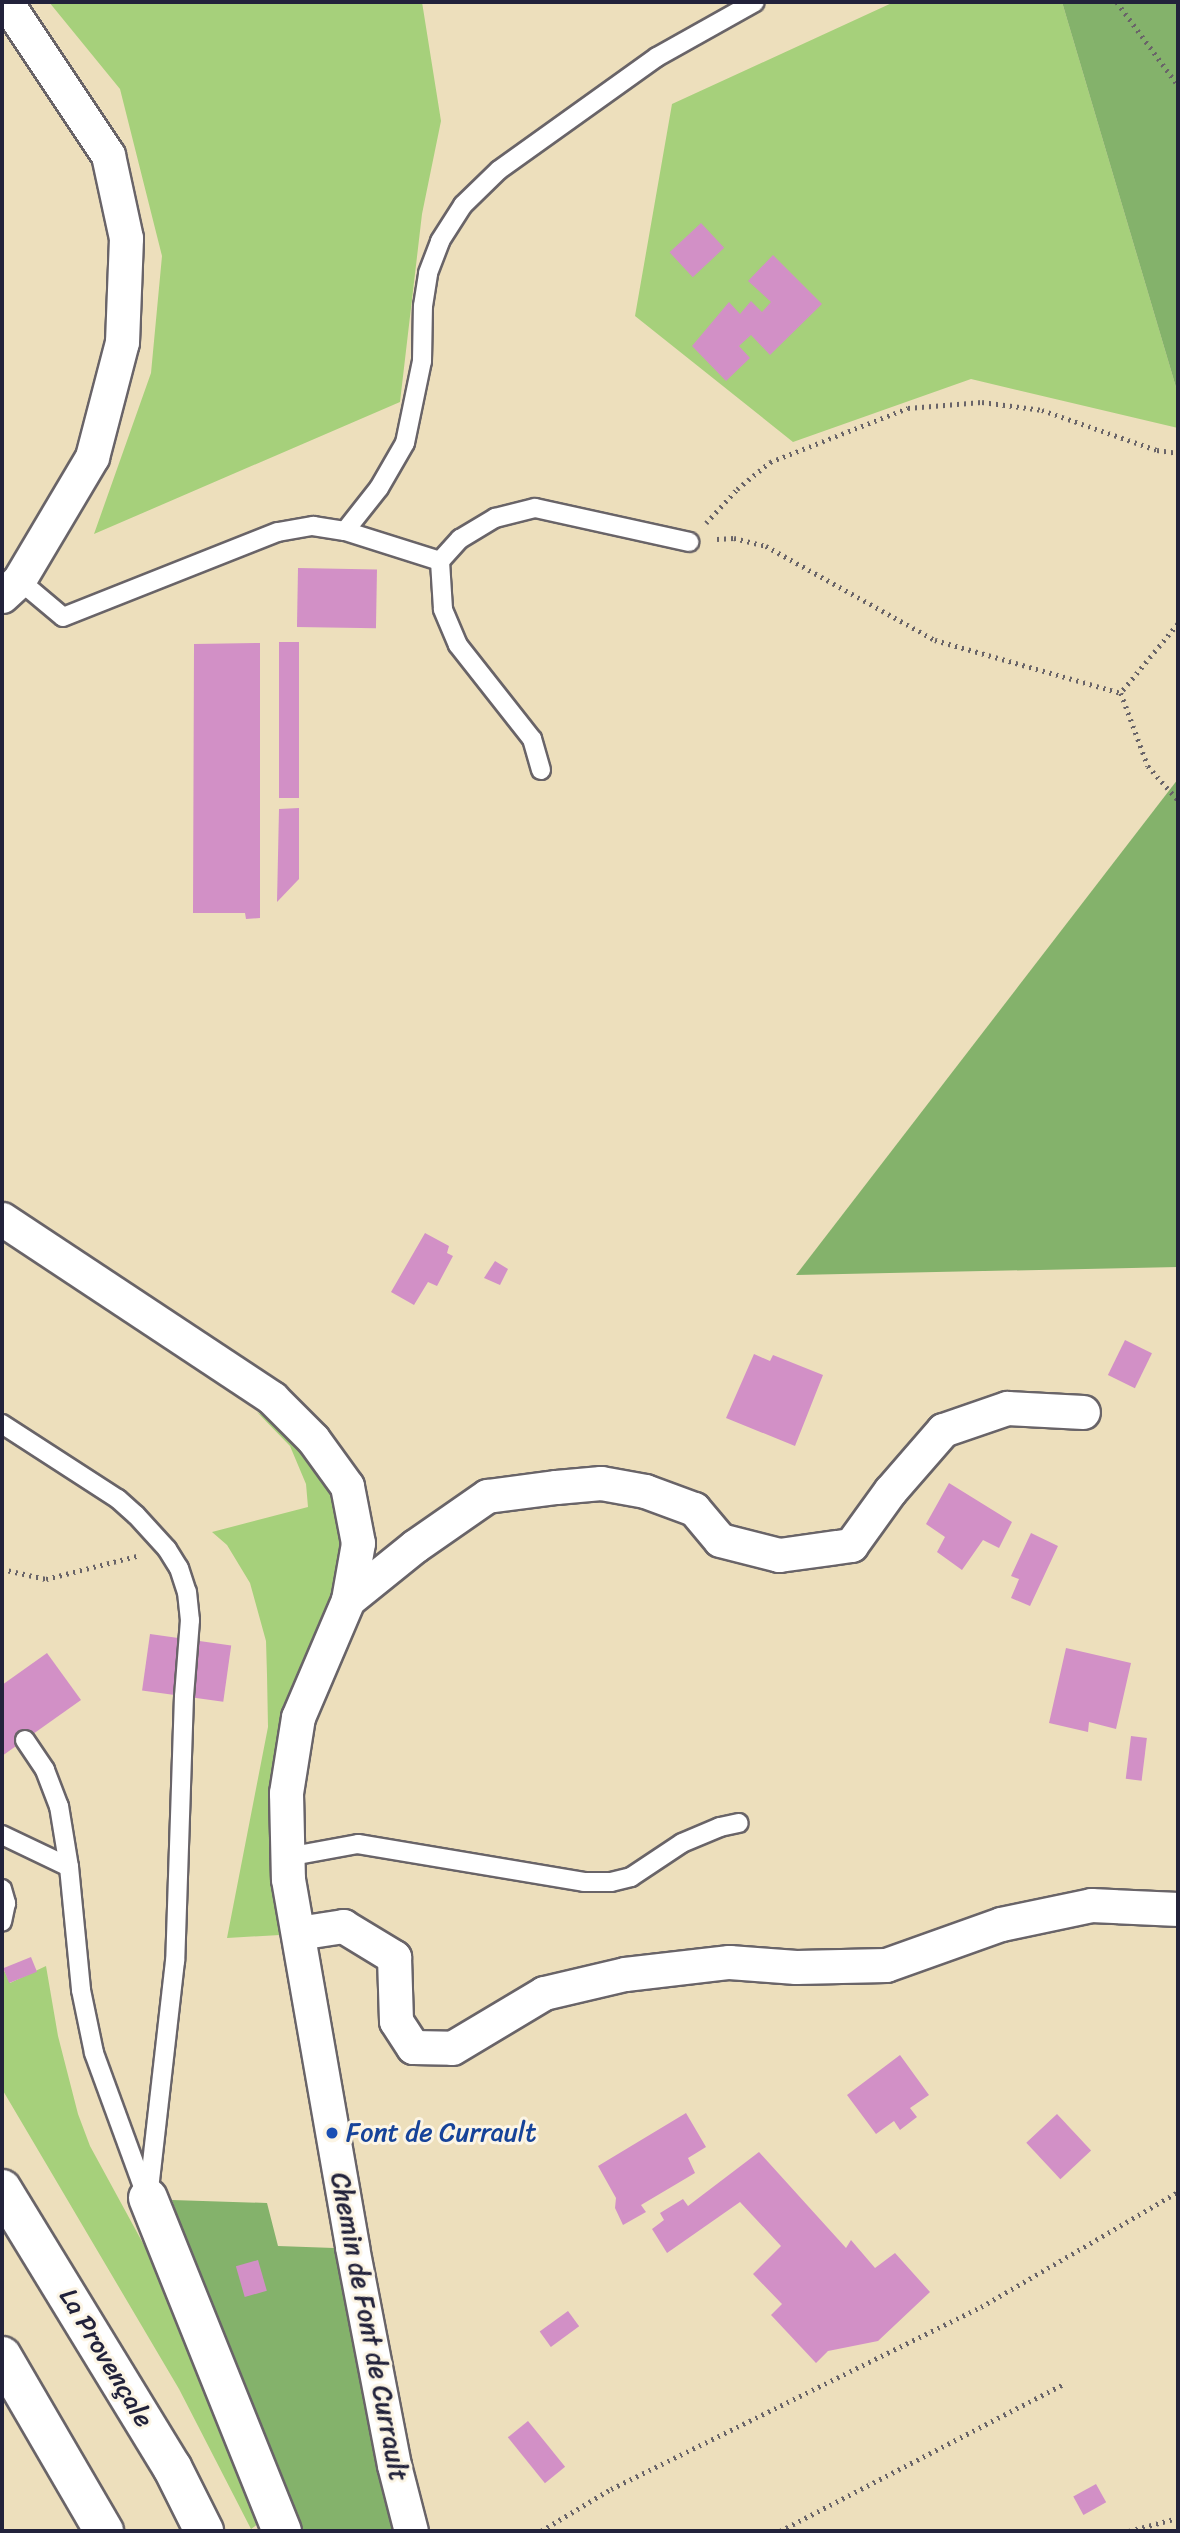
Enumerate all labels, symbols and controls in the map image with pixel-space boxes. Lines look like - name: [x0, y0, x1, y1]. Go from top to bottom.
- place label: Font de Currault: [346, 2117, 537, 2149]
- marker: Font de Currault: [324, 2125, 340, 2141]
- street label: Chemin de Font de Currault: [324, 2169, 414, 2485]
- street label: La Provençale: [52, 2282, 160, 2434]

